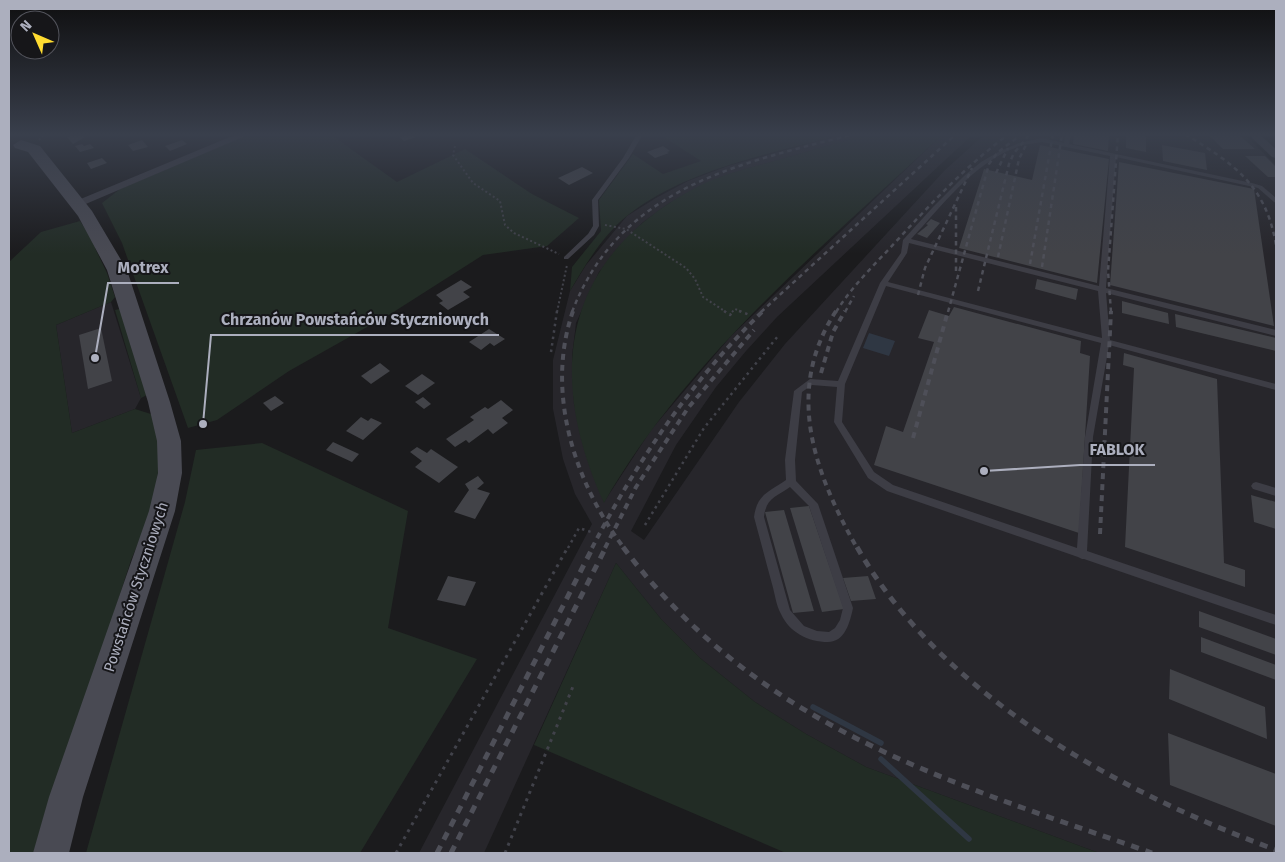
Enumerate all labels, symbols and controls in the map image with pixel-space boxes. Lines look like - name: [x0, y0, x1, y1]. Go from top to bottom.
- north arrow: [10, 10, 60, 60]
- text: N: [17, 17, 35, 35]
- callout: Motrex: [108, 252, 179, 283]
- text: Motrex: [118, 258, 169, 277]
- callout: Chrzanów Powstańców Styczniowych: [211, 304, 499, 335]
- text: Chrzanów Powstańców Styczniowych: [221, 310, 489, 329]
- callout: FABLOK: [1080, 434, 1155, 465]
- text: FABLOK: [1089, 440, 1145, 459]
- street label: Powstańców Styczniowych: [100, 500, 172, 674]

